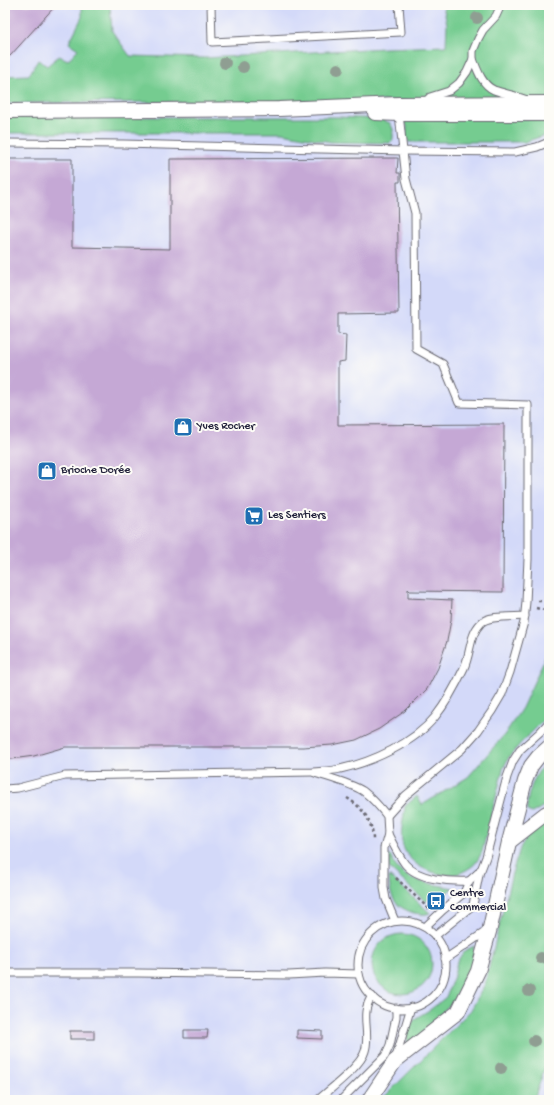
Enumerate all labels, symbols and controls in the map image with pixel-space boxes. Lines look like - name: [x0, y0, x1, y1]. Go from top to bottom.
- shop icon: Yves Rocher: [172, 416, 194, 438]
- place label: Yves Rocher: [196, 420, 257, 434]
- shop icon: Brioche Dorée: [36, 460, 58, 482]
- place label: Brioche Dorée: [60, 464, 131, 478]
- supermarket icon: Les Sentiers: [243, 505, 265, 527]
- place label: Les Sentiers: [268, 509, 326, 523]
- place label: Centre Commercial: [450, 887, 507, 915]
- bus stop icon: Centre Commercial: [425, 890, 447, 912]

